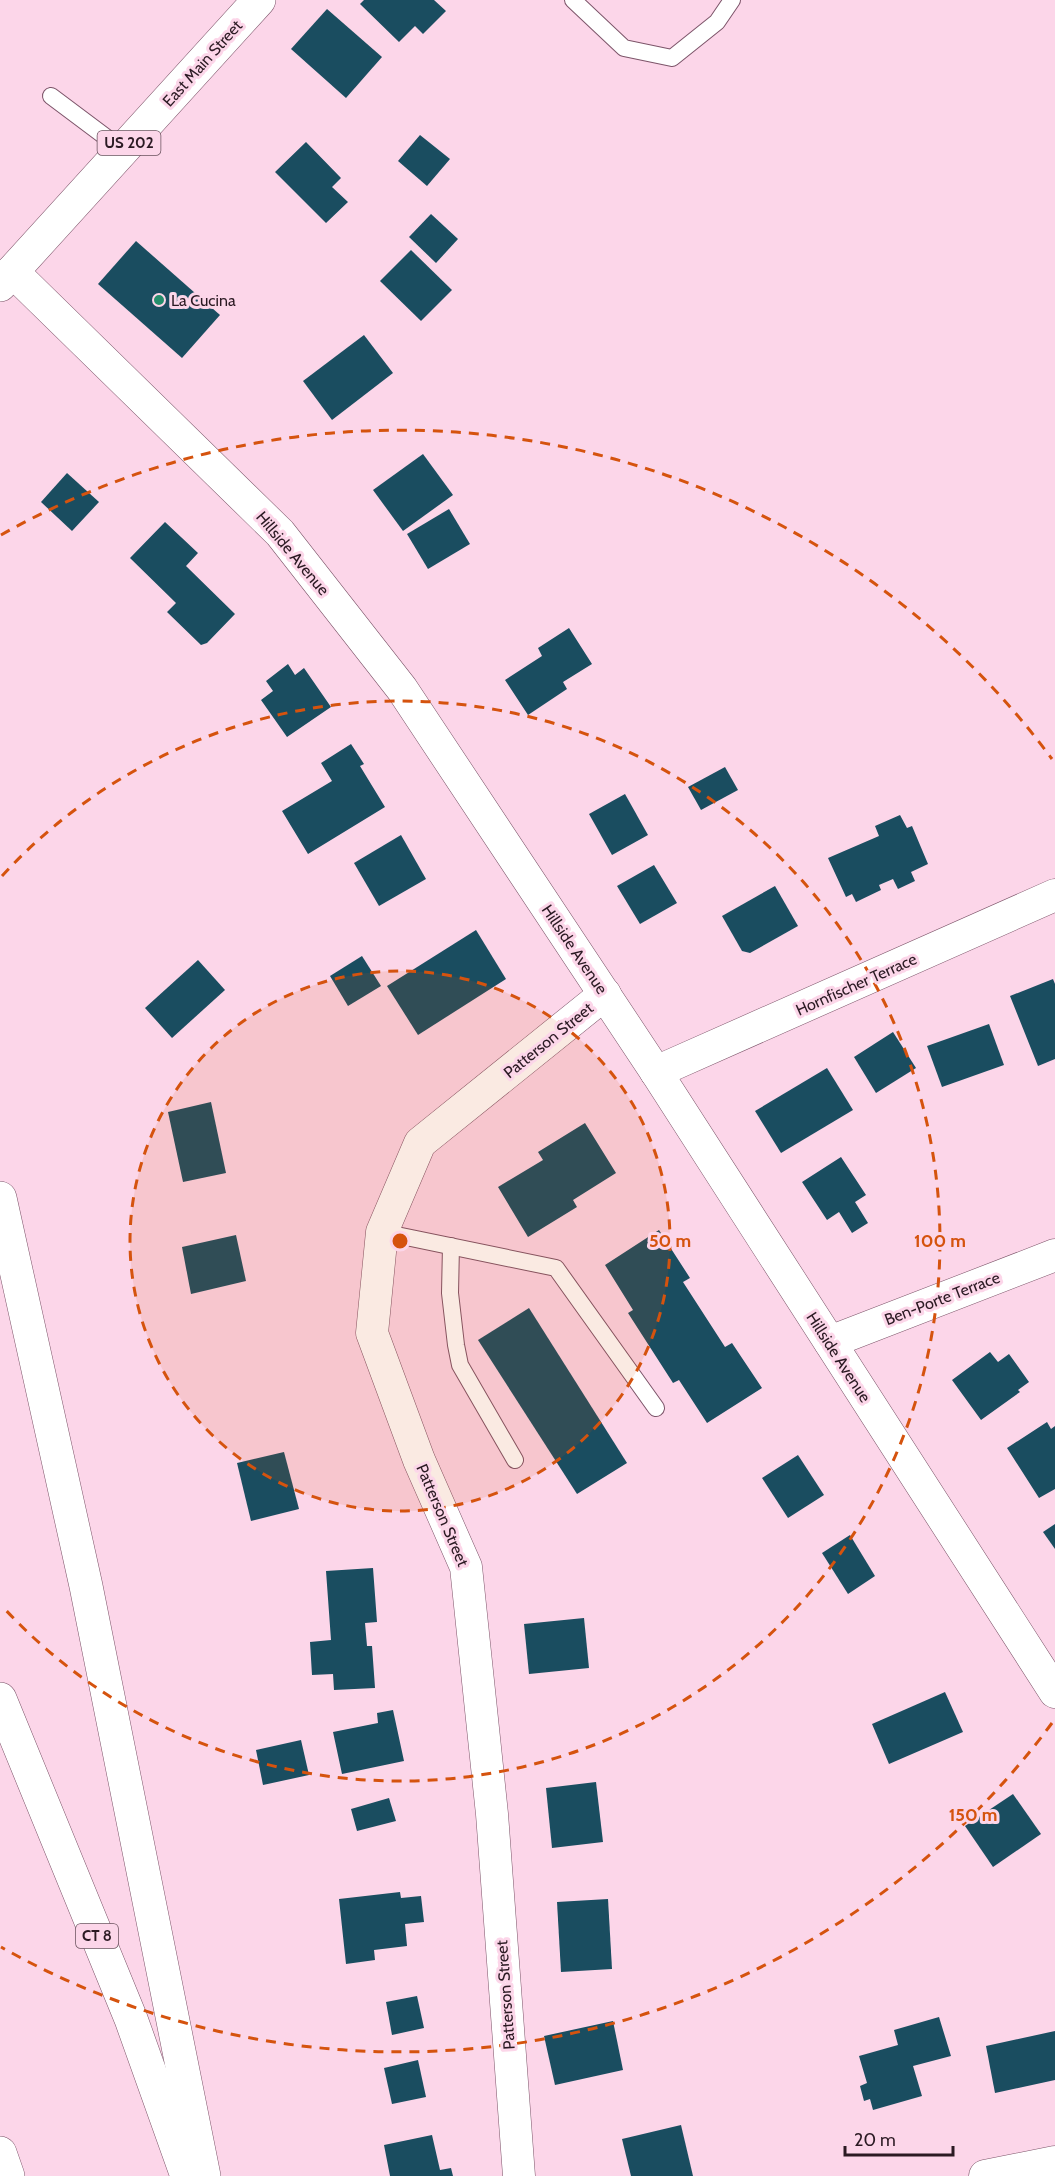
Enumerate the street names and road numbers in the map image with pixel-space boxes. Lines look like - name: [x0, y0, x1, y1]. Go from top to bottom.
- street label: East Main Street: [159, 16, 247, 110]
- road number: US 202: [98, 131, 160, 155]
- street label: Hillside Avenue: [252, 508, 333, 599]
- street label: Hillside Avenue: [538, 901, 611, 998]
- street label: Hornfischer Terrace: [793, 949, 920, 1020]
- street label: Patterson Street: [500, 998, 597, 1082]
- street label: Ben-Porte Terrace: [882, 1268, 1002, 1329]
- street label: Hillside Avenue: [802, 1309, 875, 1406]
- street label: Patterson Street: [412, 1461, 473, 1570]
- road number: CT 8: [76, 1924, 118, 1948]
- street label: Patterson Street: [492, 1939, 519, 2050]

